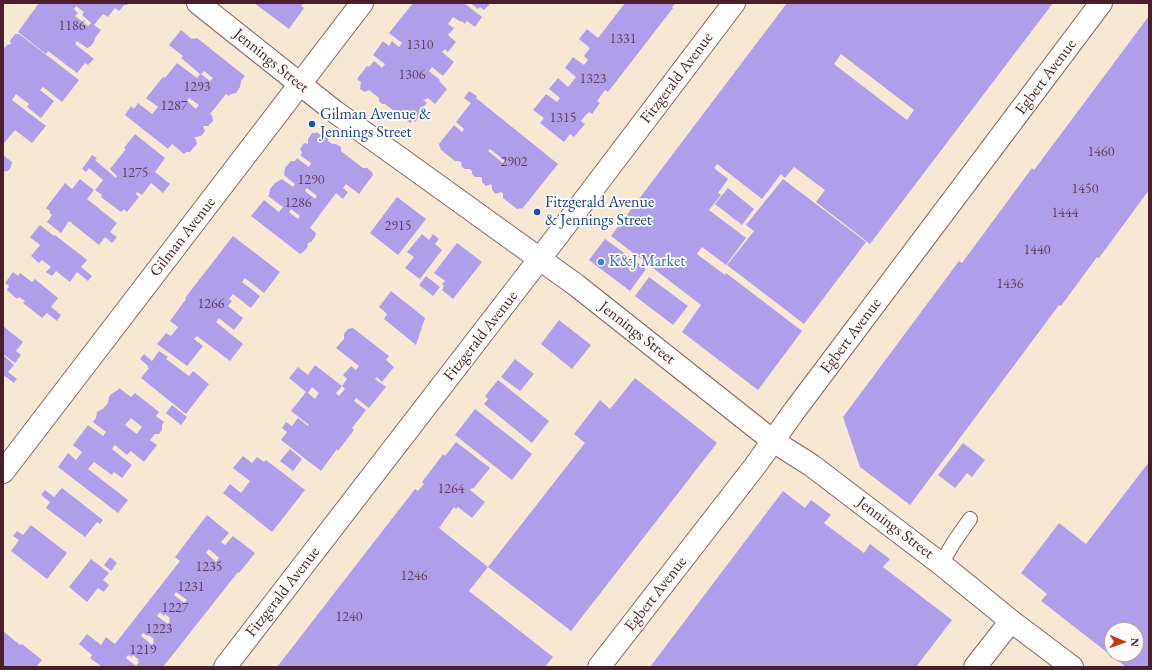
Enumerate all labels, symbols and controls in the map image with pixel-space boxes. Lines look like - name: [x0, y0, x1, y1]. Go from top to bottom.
- house number: 1186: [59, 18, 85, 34]
- street label: Jennings Street: [229, 25, 313, 97]
- street label: Fitzgerald Avenue: [636, 29, 718, 127]
- house number: 1331: [610, 31, 636, 47]
- street label: Egbert Avenue: [1011, 35, 1081, 119]
- house number: 1310: [407, 37, 433, 53]
- house number: 1306: [399, 67, 425, 83]
- house number: 1323: [580, 71, 606, 87]
- house number: 1293: [184, 79, 210, 95]
- house number: 1287: [161, 98, 187, 114]
- place label: Gilman Avenue & Jennings Street: [320, 105, 431, 143]
- house number: 1315: [550, 110, 576, 126]
- marker: Gilman Avenue & Jennings Street: [307, 119, 317, 129]
- house number: 1460: [1088, 144, 1114, 160]
- house number: 2902: [501, 154, 527, 170]
- house number: 1275: [122, 165, 148, 181]
- house number: 1290: [298, 172, 324, 188]
- house number: 1450: [1072, 181, 1098, 197]
- street label: Gilman Avenue: [146, 193, 220, 281]
- place label: Fitzgerald Avenue & Jennings Street: [545, 193, 654, 231]
- house number: 1286: [285, 195, 311, 211]
- house number: 1444: [1052, 205, 1078, 221]
- marker: Fitzgerald Avenue & Jennings Street: [532, 207, 542, 217]
- house number: 2915: [385, 218, 411, 234]
- house number: 1440: [1024, 242, 1050, 258]
- place label: K&J Market: [609, 252, 685, 272]
- marker: K&J Market: [596, 257, 606, 267]
- house number: 1436: [997, 276, 1023, 292]
- street label: Fitzgerald Avenue: [440, 287, 522, 385]
- street label: Egbert Avenue: [816, 294, 886, 378]
- house number: 1266: [198, 296, 224, 312]
- street label: Jennings Street: [595, 297, 679, 369]
- house number: 1264: [438, 481, 464, 497]
- street label: Jennings Street: [853, 493, 937, 563]
- street label: Fitzgerald Avenue: [242, 543, 324, 641]
- street label: Egbert Avenue: [621, 553, 691, 635]
- house number: 1235: [196, 559, 222, 575]
- house number: 1246: [401, 568, 427, 584]
- house number: 1231: [178, 579, 204, 595]
- house number: 1227: [162, 600, 188, 616]
- house number: 1240: [336, 609, 362, 625]
- house number: 1223: [146, 621, 172, 637]
- north arrow: [1104, 622, 1144, 662]
- text: N: [1128, 638, 1142, 647]
- house number: 1219: [130, 642, 156, 658]

